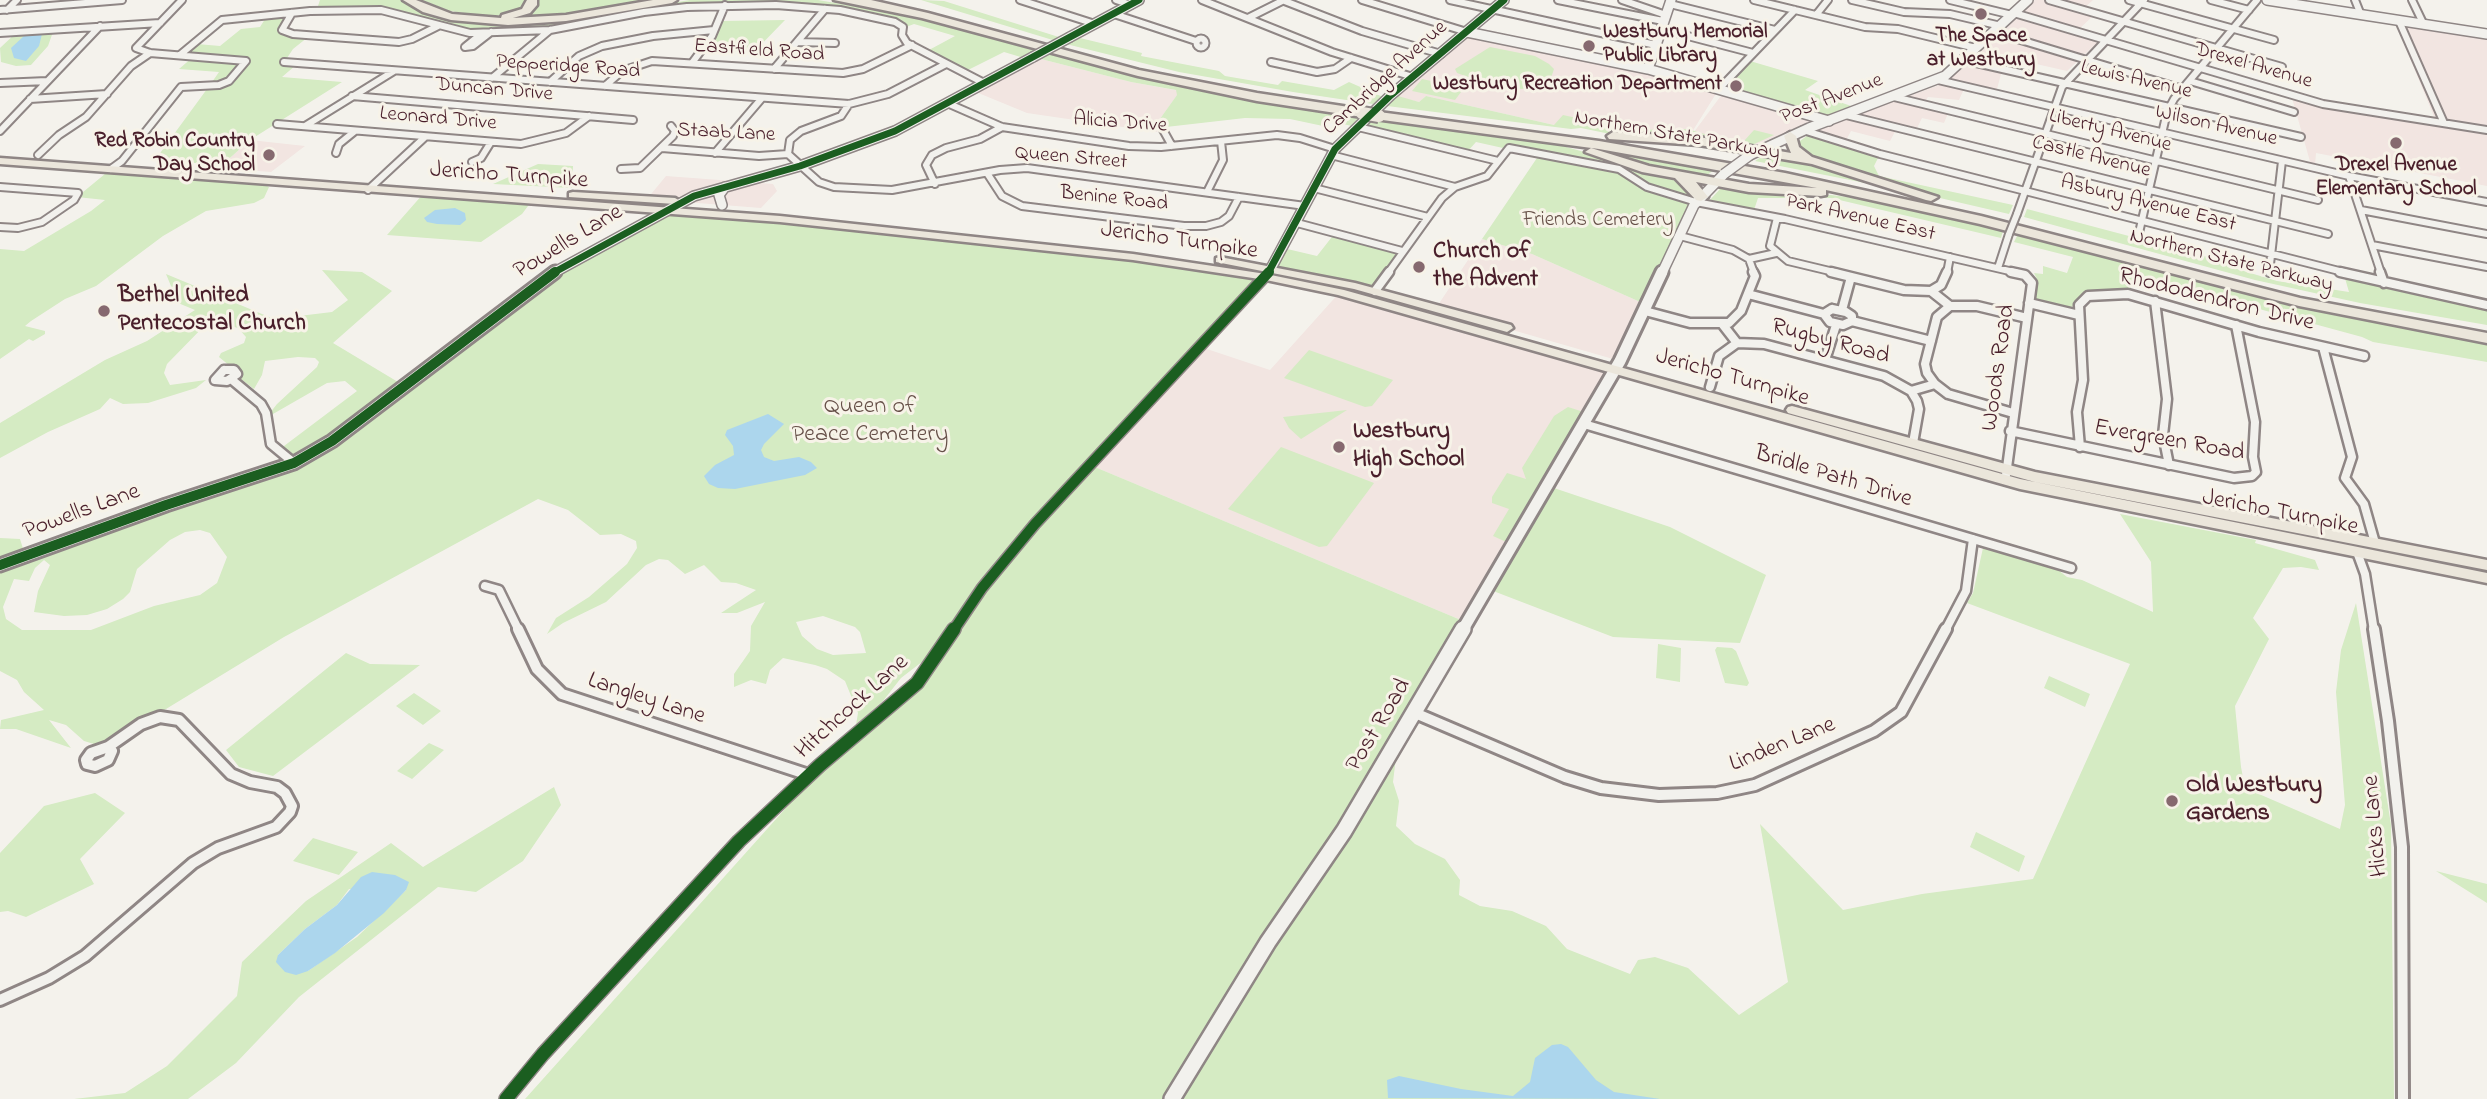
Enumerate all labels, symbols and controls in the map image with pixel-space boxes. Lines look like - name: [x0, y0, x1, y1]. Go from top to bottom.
- marker: The Space at Westbury: [1973, 6, 1989, 22]
- street label: Cambridge Avenue: [1318, 16, 1454, 142]
- place label: Westbury Memorial Public Library: [1603, 21, 1767, 71]
- place label: The Space at Westbury: [1927, 25, 2035, 75]
- street label: Eastfield Road: [693, 35, 825, 69]
- marker: Westbury Memorial Public Library: [1581, 38, 1597, 54]
- street label: Drexel Avenue: [2191, 38, 2315, 96]
- street label: Pepperidge Road: [495, 50, 641, 86]
- street label: Lewis Avenue: [2078, 56, 2194, 106]
- street label: Post Avenue: [1777, 69, 1887, 131]
- street label: Duncan Drive: [434, 73, 554, 109]
- place label: Westbury Recreation Department: [1433, 73, 1722, 99]
- marker: Westbury Recreation Department: [1728, 78, 1744, 94]
- street label: Wilson Avenue: [2152, 101, 2280, 153]
- street label: Leonard Drive: [379, 102, 497, 138]
- street label: Liberty Avenue: [2046, 105, 2174, 159]
- street label: Northern State Parkway: [1572, 106, 1782, 168]
- street label: Alicia Drive: [1072, 108, 1168, 140]
- street label: Staab Lane: [676, 119, 776, 149]
- place label: Red Robin Country Day School: [95, 130, 255, 180]
- street label: Castle Avenue: [2029, 131, 2153, 185]
- marker: Drexel Avenue Elementary School: [2388, 135, 2404, 151]
- street label: Queen Street: [1014, 142, 1128, 176]
- marker: Red Robin Country Day School: [261, 147, 277, 163]
- place label: Drexel Avenue Elementary School: [2315, 154, 2477, 204]
- street label: Jericho Turnpike: [429, 157, 589, 197]
- street label: Asbury Avenue East: [2058, 171, 2238, 239]
- street label: Benine Road: [1059, 182, 1169, 218]
- street label: Park Avenue East: [1783, 190, 1937, 248]
- street label: Powells Lane: [509, 199, 629, 287]
- park label: Friends Cemetery: [1522, 209, 1674, 235]
- street label: Jericho Turnpike: [1098, 217, 1260, 267]
- street label: Northern State Parkway: [2127, 225, 2335, 299]
- place label: Church of the Advent: [1433, 239, 1538, 295]
- marker: Church of the Advent: [1411, 259, 1427, 275]
- street label: Rhododendron Drive: [2115, 263, 2317, 339]
- place label: Bethel United Pentecostal Church: [118, 283, 306, 339]
- marker: Bethel United Pentecostal Church: [96, 303, 112, 319]
- street label: Woods Road: [1977, 303, 2023, 433]
- street label: Rugby Road: [1768, 313, 1892, 373]
- street label: Jericho Turnpike: [1652, 343, 1812, 415]
- park label: Queen of Peace Cemetery: [792, 394, 948, 450]
- street label: Evergreen Road: [2091, 415, 2247, 469]
- place label: Westbury High School: [1353, 419, 1464, 475]
- marker: Westbury High School: [1331, 439, 1347, 455]
- street label: Bridle Path Drive: [1751, 440, 1915, 516]
- street label: Powells Lane: [20, 479, 144, 547]
- street label: Jericho Turnpike: [2199, 485, 2361, 543]
- street label: Hitchcock Lane: [790, 649, 916, 767]
- street label: Langley Lane: [584, 667, 708, 733]
- street label: Post Road: [1341, 674, 1419, 778]
- street label: Linden Lane: [1726, 712, 1840, 780]
- place label: Old Westbury Gardens: [2186, 773, 2322, 829]
- street label: Hicks Lane: [2358, 774, 2396, 878]
- marker: Old Westbury Gardens: [2164, 793, 2180, 809]

